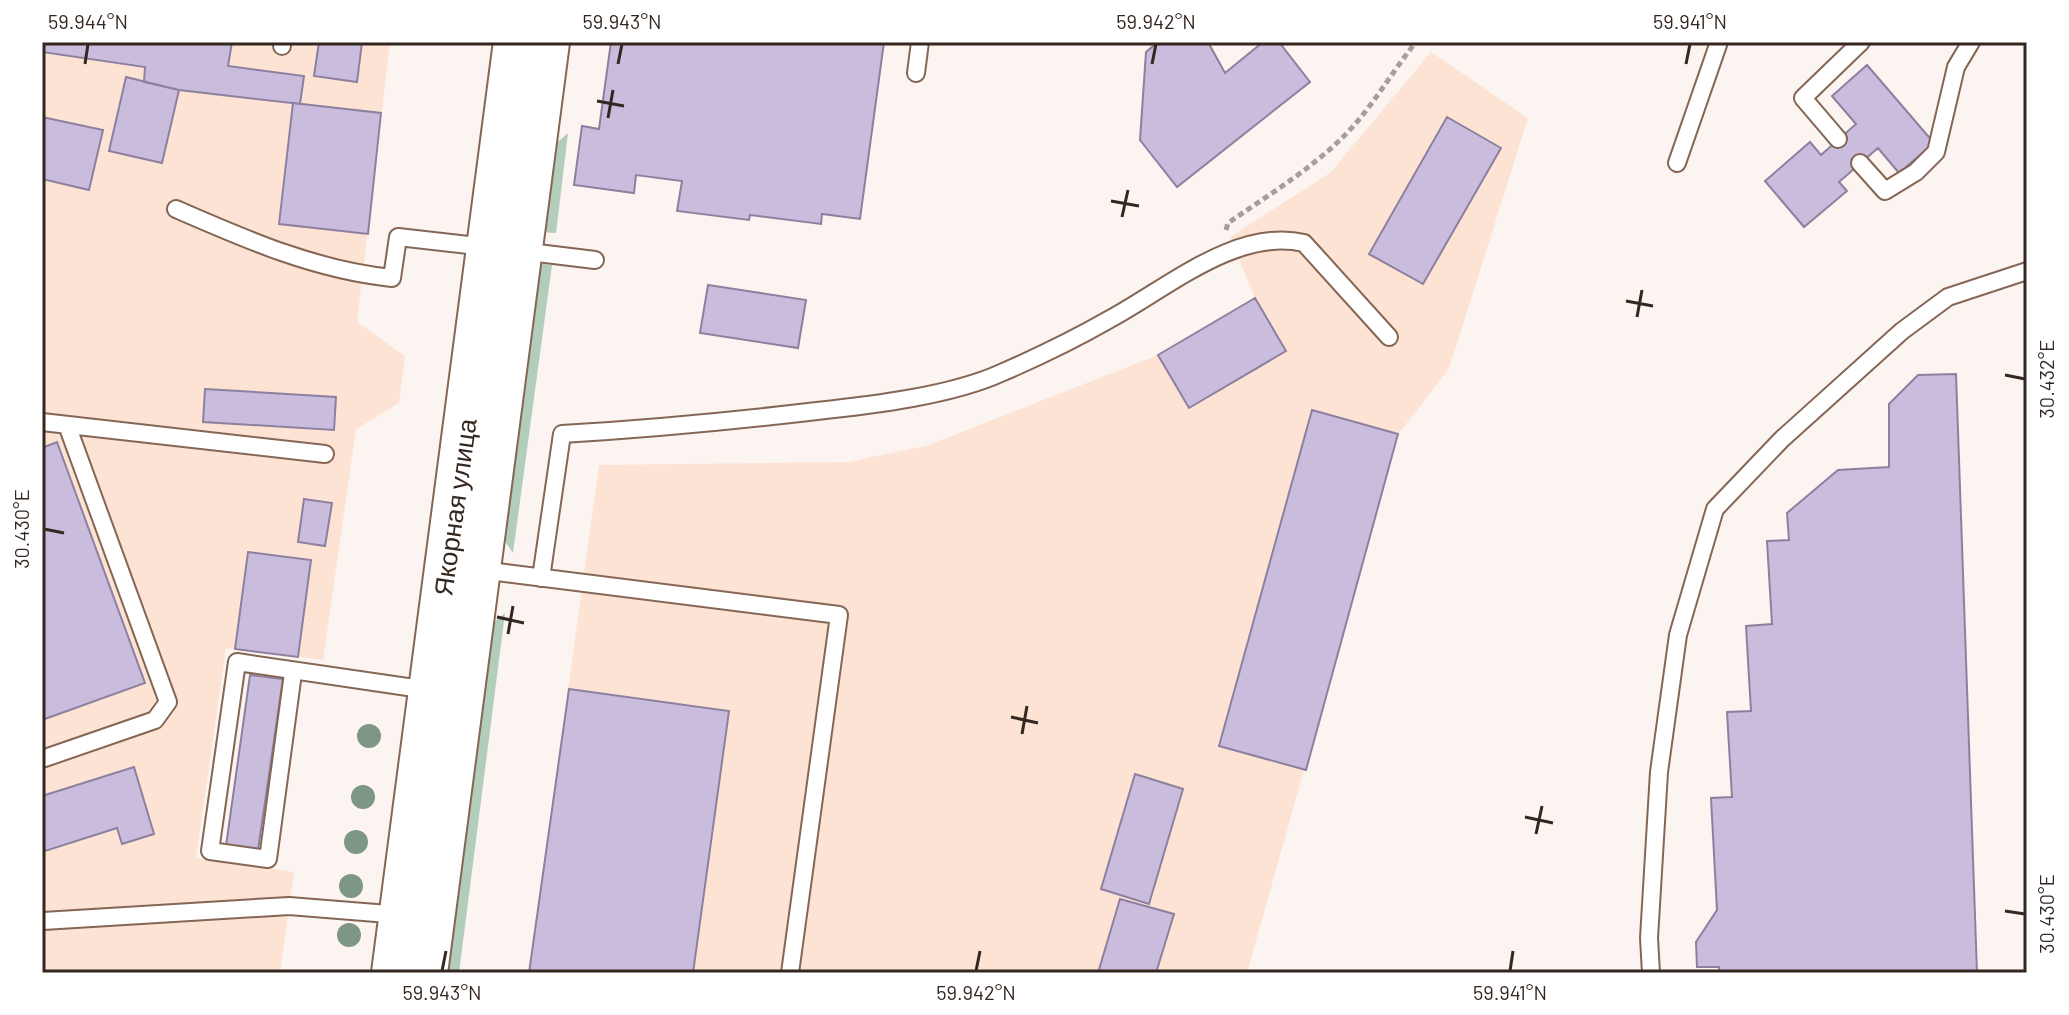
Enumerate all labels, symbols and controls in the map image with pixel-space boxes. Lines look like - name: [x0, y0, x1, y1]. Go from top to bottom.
- text: 59.944°N: [48, 9, 128, 33]
- text: 59.943°N: [582, 9, 662, 33]
- text: 59.942°N: [1116, 9, 1196, 33]
- text: 59.941°N: [1653, 9, 1727, 33]
- text: 30.432°E: [2034, 340, 2058, 418]
- street label: Якорная улица: [426, 416, 482, 598]
- text: 30.430°E: [9, 489, 33, 569]
- text: 30.430°E: [2034, 874, 2058, 954]
- text: 59.943°N: [402, 980, 482, 1004]
- text: 59.942°N: [936, 980, 1016, 1004]
- text: 59.941°N: [1473, 980, 1547, 1004]

